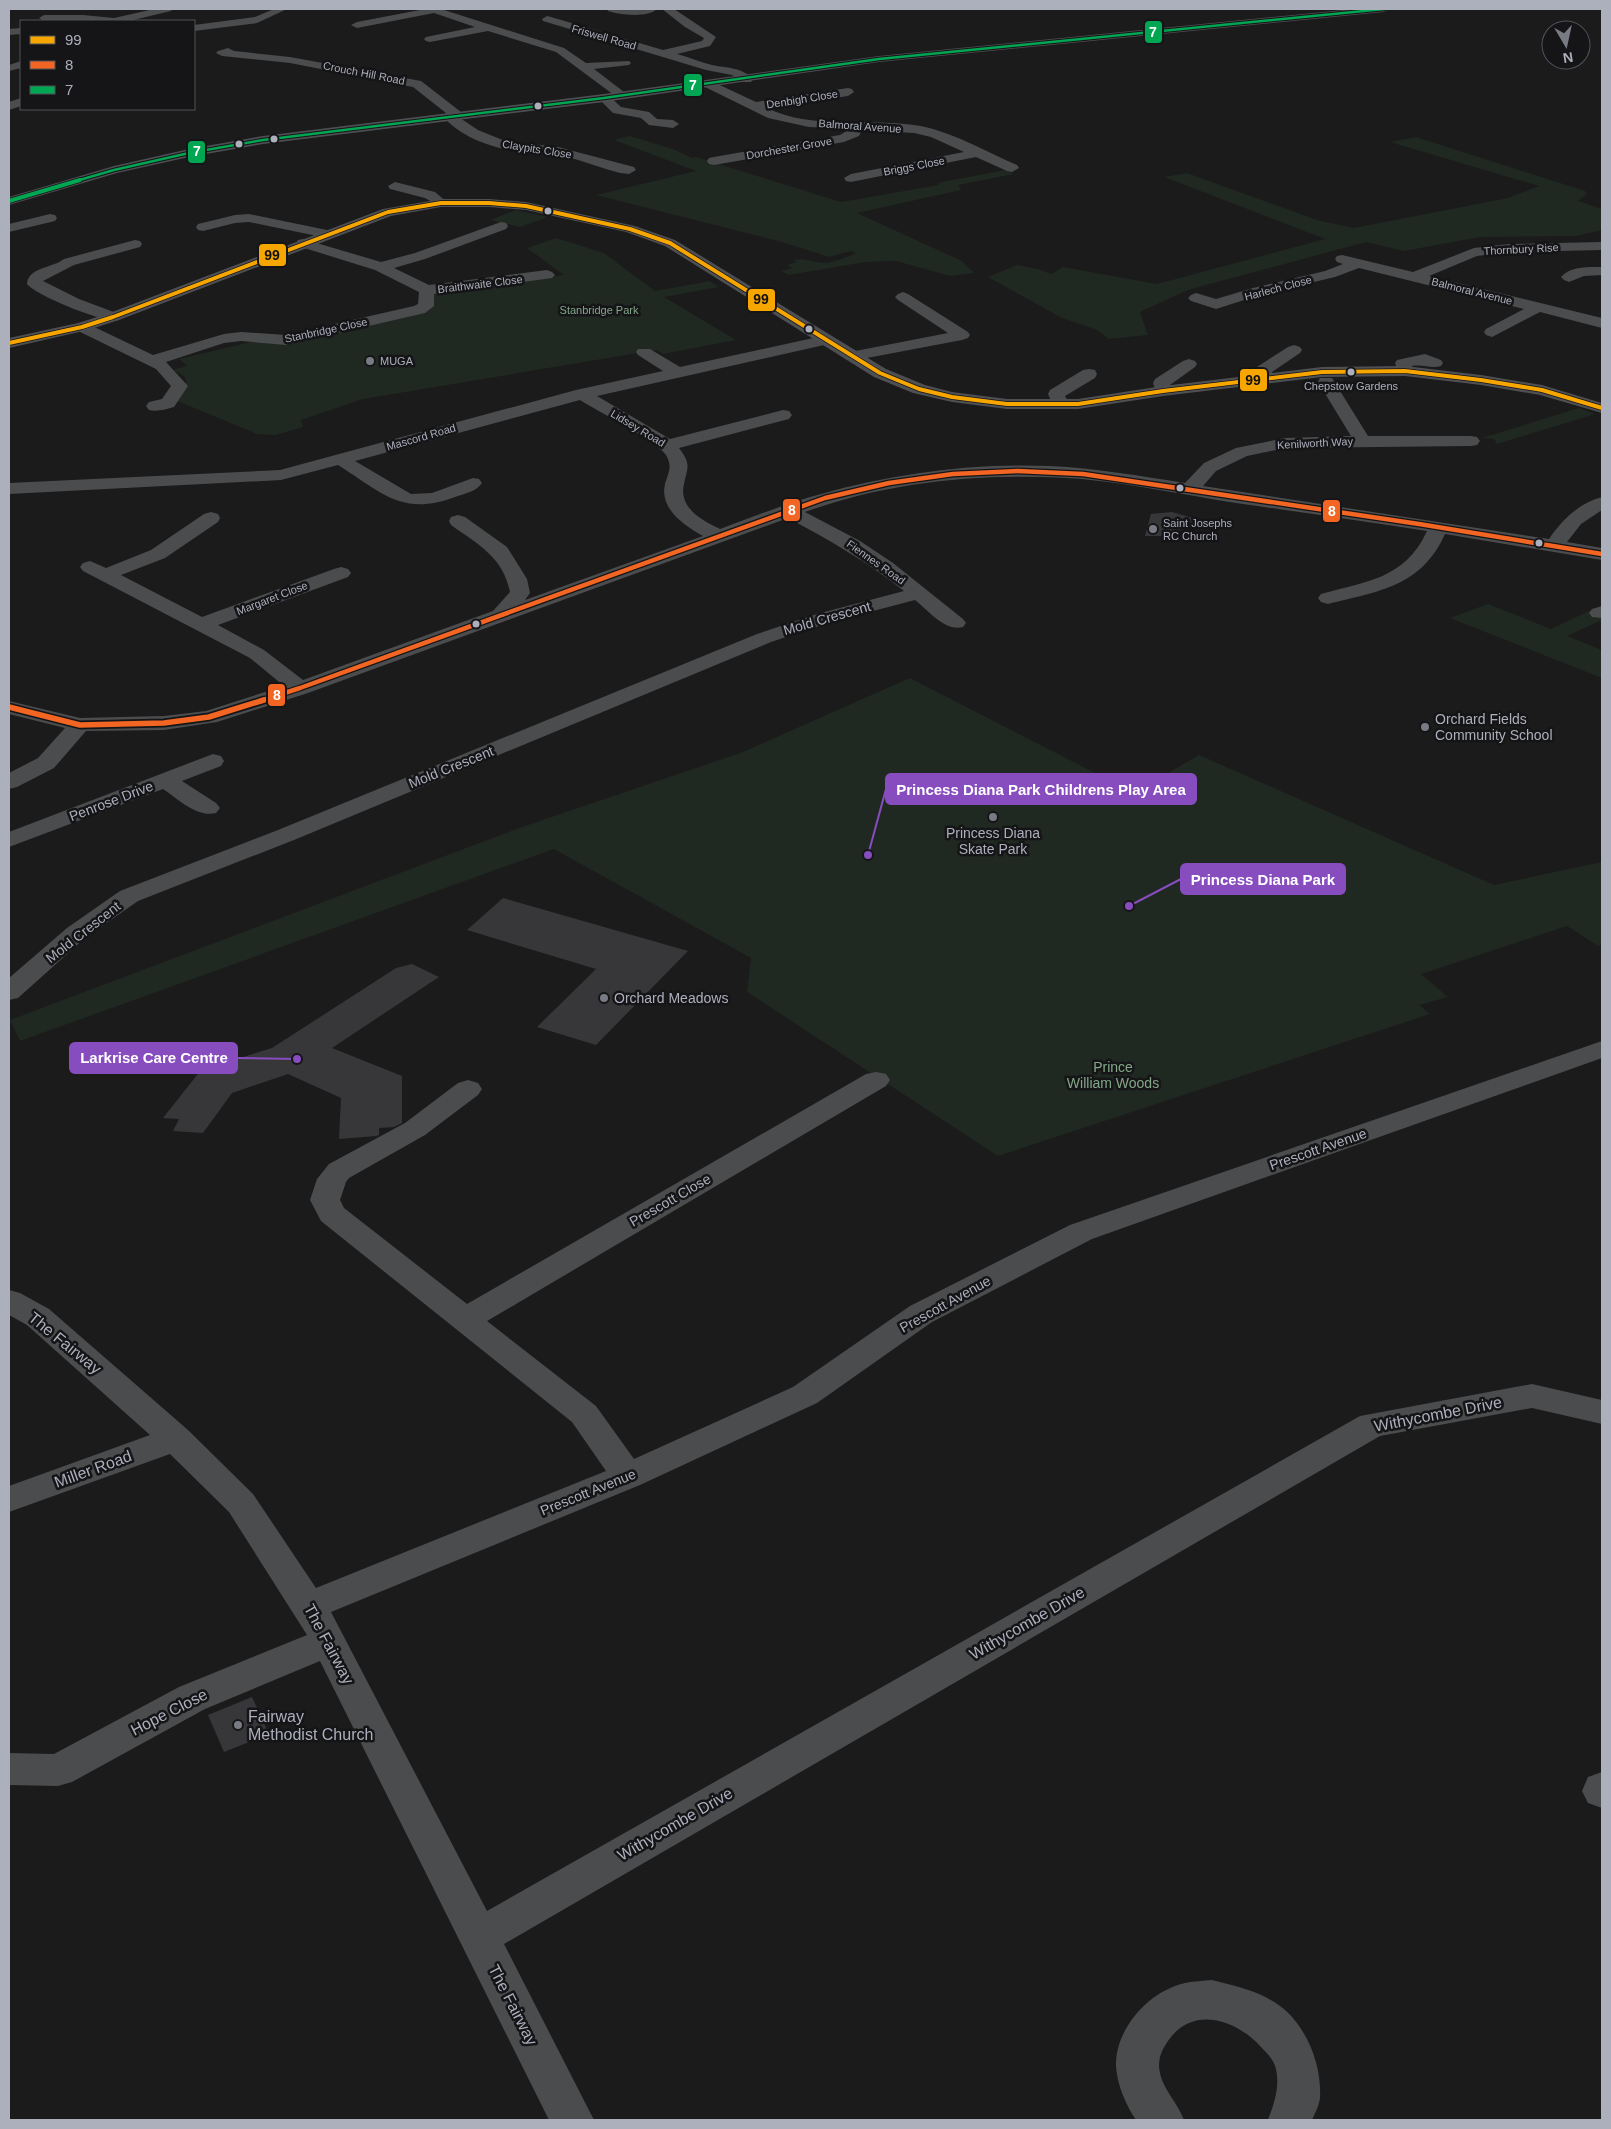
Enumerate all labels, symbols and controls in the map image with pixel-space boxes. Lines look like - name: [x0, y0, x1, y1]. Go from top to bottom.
- legend: [20, 20, 195, 110]
- line badge: 7: [1144, 20, 1163, 44]
- north arrow: [1541, 20, 1591, 70]
- street label: Friswell Road: [570, 22, 638, 52]
- text: 7: [1149, 24, 1157, 40]
- text: 99: [65, 31, 82, 48]
- text: N: [1562, 49, 1574, 67]
- text: 8: [65, 56, 73, 73]
- street label: Crouch Hill Road: [322, 59, 406, 87]
- line badge: 7: [683, 73, 703, 97]
- text: 7: [689, 77, 697, 93]
- text: 7: [65, 81, 73, 98]
- street label: Denbigh Close: [765, 87, 839, 111]
- unlabelled marker: [533, 101, 543, 111]
- street label: Balmoral Avenue: [818, 117, 902, 135]
- unlabelled marker: [269, 134, 279, 144]
- street label: Dorchester Grove: [745, 135, 833, 161]
- street label: Claypits Close: [501, 138, 573, 160]
- unlabelled marker: [234, 139, 244, 149]
- line badge: 7: [187, 140, 206, 164]
- text: 7: [193, 143, 201, 159]
- street label: Briggs Close: [882, 154, 946, 178]
- unlabelled marker: [543, 206, 553, 216]
- street label: Thornbury Rise: [1483, 241, 1559, 257]
- line badge: 99: [258, 243, 287, 267]
- text: 99: [264, 247, 280, 263]
- street label: Braithwaite Close: [437, 273, 523, 295]
- street label: Harlech Close: [1243, 273, 1313, 303]
- street label: Balmoral Avenue: [1430, 275, 1514, 307]
- line badge: 99: [747, 288, 776, 312]
- text: 99: [753, 291, 769, 307]
- park label: Stanbridge Park: [560, 304, 639, 316]
- street label: Stanbridge Close: [283, 315, 369, 345]
- unlabelled marker: [804, 324, 814, 334]
- marker: MUGA: [364, 355, 376, 367]
- place label: MUGA: [380, 355, 414, 367]
- marker: Chepstow Gardens: [1346, 367, 1356, 377]
- line badge: 99: [1239, 368, 1268, 392]
- text: 99: [1245, 372, 1261, 388]
- place label: Chepstow Gardens: [1304, 380, 1399, 392]
- street label: Lidsey Road: [609, 407, 667, 449]
- street label: Mascord Road: [385, 421, 457, 453]
- street label: Kenilworth Way: [1277, 435, 1354, 451]
- unlabelled marker: [1175, 483, 1185, 493]
- line badge: 8: [782, 498, 801, 522]
- line badge: 8: [1322, 499, 1341, 523]
- text: 8: [788, 502, 796, 518]
- text: 8: [1328, 503, 1336, 519]
- place label: Saint Josephs RC Church: [1163, 517, 1233, 542]
- marker: Saint Josephs RC Church: [1147, 523, 1159, 535]
- street label: Fiennes Road: [845, 537, 907, 587]
- unlabelled marker: [1534, 538, 1544, 548]
- street label: Margaret Close: [235, 579, 309, 617]
- street label: Mold Crescent: [781, 598, 873, 638]
- unlabelled marker: [471, 619, 481, 629]
- line badge: 8: [267, 683, 286, 707]
- text: 8: [273, 687, 281, 703]
- place label: Orchard Fields Community School: [1435, 711, 1553, 743]
- marker: Orchard Fields Community School: [1419, 721, 1431, 733]
- street label: Mold Crescent: [406, 743, 496, 791]
- callout: Princess Diana Park Childrens Play Area: [886, 774, 1196, 804]
- street label: Penrose Drive: [67, 778, 155, 824]
- text: Princess Diana Park Childrens Play Area: [896, 781, 1186, 798]
- marker: Princess Diana Skate Park: [987, 811, 999, 823]
- place label: Princess Diana Skate Park: [946, 825, 1040, 857]
- callout: Princess Diana Park: [1181, 864, 1345, 894]
- text: Princess Diana Park: [1191, 871, 1336, 888]
- street label: Mold Crescent: [43, 898, 124, 966]
- place label: Orchard Meadows: [614, 990, 728, 1006]
- marker: Orchard Meadows: [598, 992, 610, 1004]
- callout: Larkrise Care Centre: [70, 1043, 237, 1073]
- text: Larkrise Care Centre: [80, 1049, 228, 1066]
- park label: Prince William Woods: [1067, 1059, 1159, 1091]
- street label: Prescott Avenue: [1267, 1125, 1369, 1173]
- street label: Prescott Close: [627, 1170, 714, 1230]
- street label: Prescott Avenue: [897, 1272, 994, 1336]
- street label: The Fairway: [25, 1309, 105, 1377]
- street label: Withycombe Drive: [1373, 1393, 1503, 1435]
- street label: Miller Road: [52, 1447, 134, 1491]
- street label: Prescott Avenue: [538, 1465, 638, 1518]
- street label: Withycombe Drive: [967, 1583, 1088, 1663]
- street label: The Fairway: [301, 1601, 357, 1687]
- street label: Hope Close: [128, 1685, 210, 1739]
- place label: Fairway Methodist Church: [248, 1708, 373, 1743]
- marker: Fairway Methodist Church: [232, 1719, 244, 1731]
- street label: Withycombe Drive: [615, 1784, 736, 1864]
- street label: The Fairway: [485, 1962, 541, 2048]

